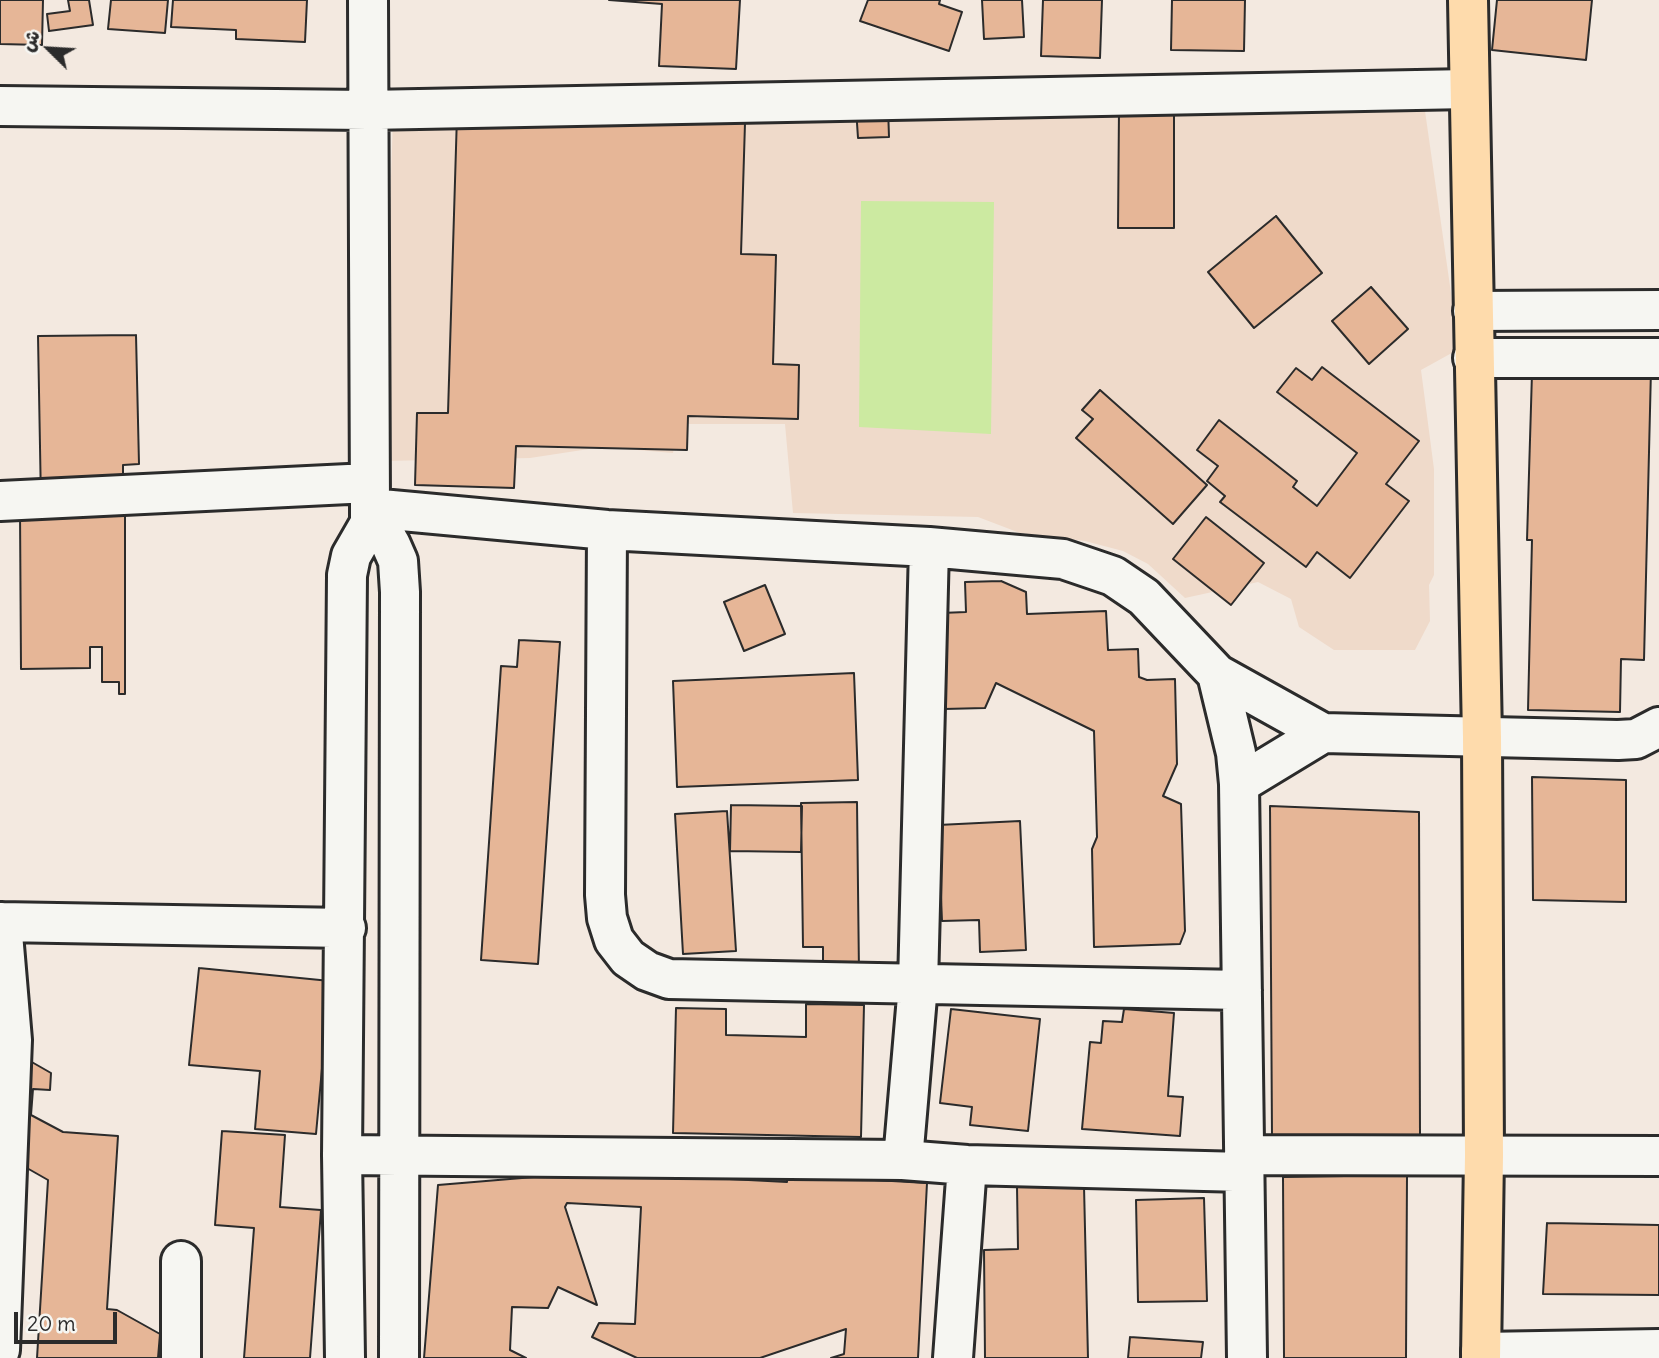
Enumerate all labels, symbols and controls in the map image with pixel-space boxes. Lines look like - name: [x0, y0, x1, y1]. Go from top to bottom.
- north arrow: [14, 14, 84, 84]
- text: ش: [15, 26, 45, 55]
- scale bar: [18, 1298, 121, 1342]
- text: 20 m: [27, 1310, 76, 1337]

